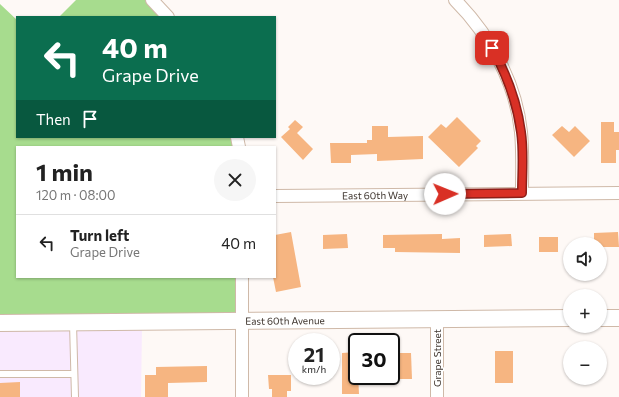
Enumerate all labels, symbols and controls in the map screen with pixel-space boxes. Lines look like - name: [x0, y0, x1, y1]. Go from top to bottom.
- text: 40 m: [102, 30, 168, 64]
- pin: [475, 31, 509, 65]
- icon: left: [36, 32, 88, 84]
- icon: arrive: [481, 37, 503, 59]
- text: Grape Drive: [102, 64, 199, 86]
- icon: arrive: [79, 108, 101, 130]
- text: Then: [36, 110, 71, 128]
- text: 1 min: [36, 157, 93, 186]
- button: close: [214, 159, 256, 201]
- position arrow: [424, 173, 466, 215]
- text: 120 m · 08:00: [36, 187, 116, 203]
- street label: East 60th Way: [342, 189, 408, 201]
- text: Turn left: [70, 226, 129, 244]
- icon: left: [36, 232, 58, 254]
- text: 40 m: [221, 234, 256, 252]
- map controls: [563, 237, 607, 385]
- button: sound: [563, 237, 607, 281]
- text: Grape Drive: [70, 244, 140, 260]
- button: +: [563, 289, 607, 333]
- street label: East 60th Avenue: [245, 314, 325, 327]
- street label: Grape Street: [431, 329, 443, 387]
- speed limit sign: 30: [348, 333, 400, 385]
- button: −: [563, 341, 607, 385]
- text: 21: [304, 342, 324, 366]
- text: km/h: [302, 363, 326, 375]

